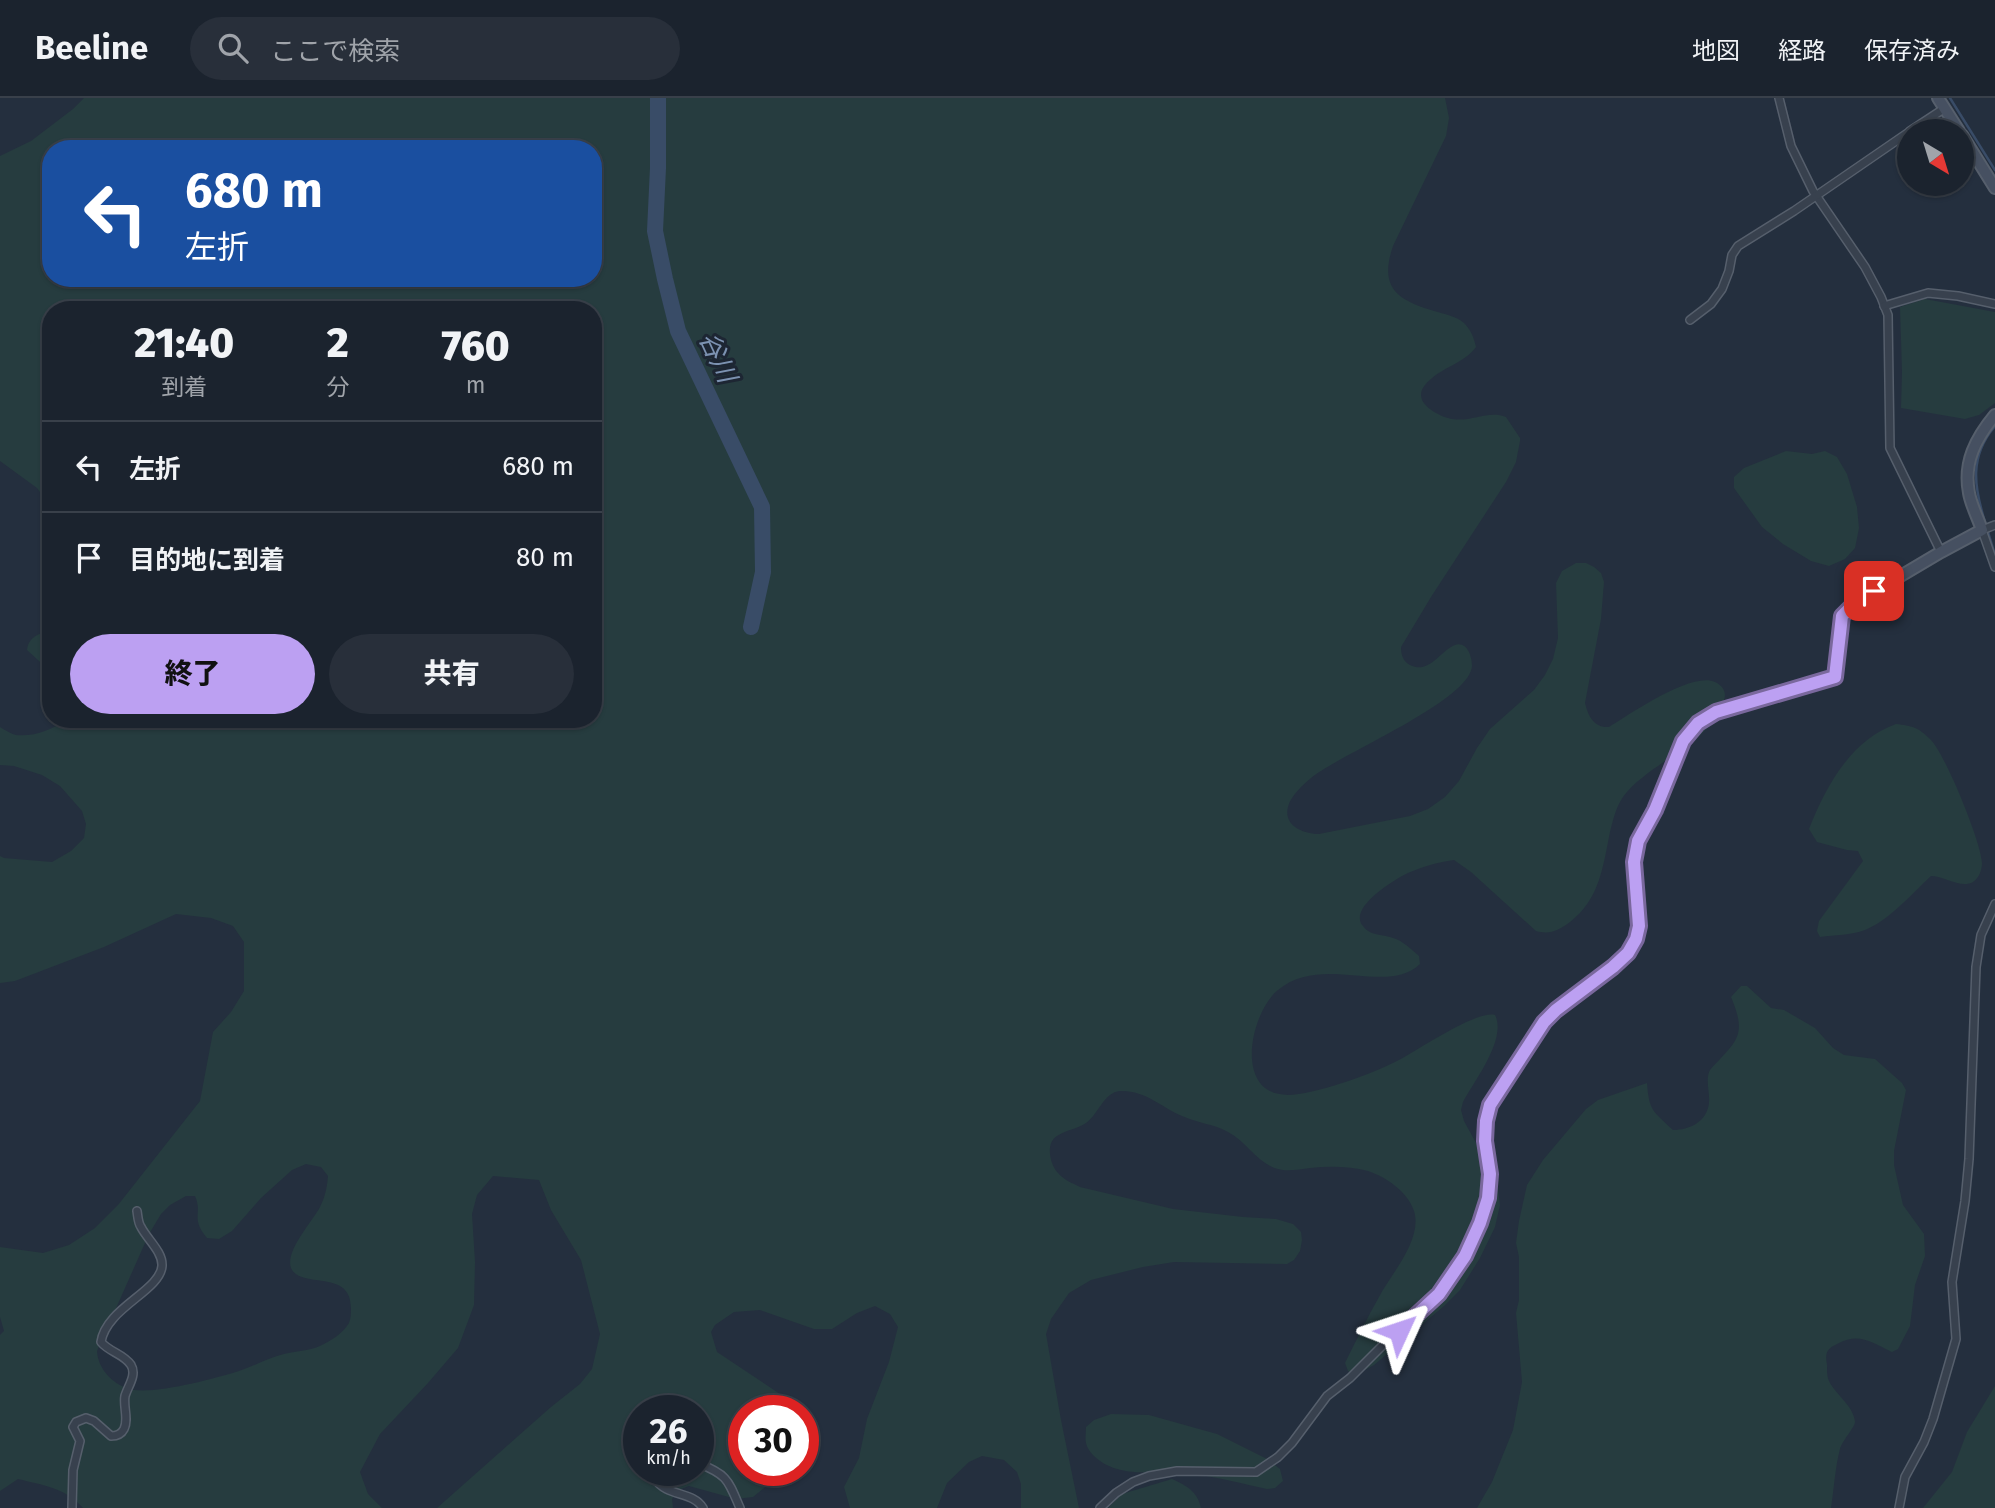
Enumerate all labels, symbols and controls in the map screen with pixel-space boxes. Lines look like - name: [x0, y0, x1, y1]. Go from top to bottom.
- search box: [190, 17, 680, 80]
- text: Beeline: [35, 28, 148, 68]
- icon: search: [214, 29, 252, 67]
- text: ここで検索: [270, 36, 400, 67]
- text: 地図: [1692, 37, 1740, 65]
- text: 経路: [1778, 37, 1826, 65]
- text: 保存済み: [1864, 37, 1960, 65]
- north arrow: [1897, 119, 1974, 196]
- map controls: [1897, 119, 1974, 196]
- text: 680 m: [185, 161, 323, 220]
- icon: left: [70, 168, 161, 259]
- text: 左折: [185, 228, 249, 266]
- text: 21:40: [134, 318, 234, 368]
- text: 2: [327, 318, 349, 368]
- text: 760: [442, 321, 510, 371]
- water label: 谷川: [693, 327, 744, 390]
- text: m: [466, 371, 486, 399]
- text: 到着: [161, 373, 207, 401]
- text: 分: [326, 373, 349, 401]
- icon: left: [70, 448, 108, 486]
- text: 680 m: [502, 451, 574, 482]
- text: 左折: [129, 454, 181, 485]
- icon: arrive: [70, 539, 108, 577]
- text: 80 m: [516, 542, 574, 573]
- text: 目的地に到着: [129, 545, 285, 576]
- pin: [1844, 561, 1904, 621]
- icon: arrive: [1855, 572, 1893, 610]
- button: 終了: [70, 634, 315, 714]
- button: 共有: [329, 634, 574, 714]
- position arrow: [1362, 1294, 1436, 1368]
- speed limit sign: 30: [728, 1395, 819, 1486]
- text: 26: [650, 1410, 687, 1452]
- text: km/h: [646, 1447, 691, 1469]

